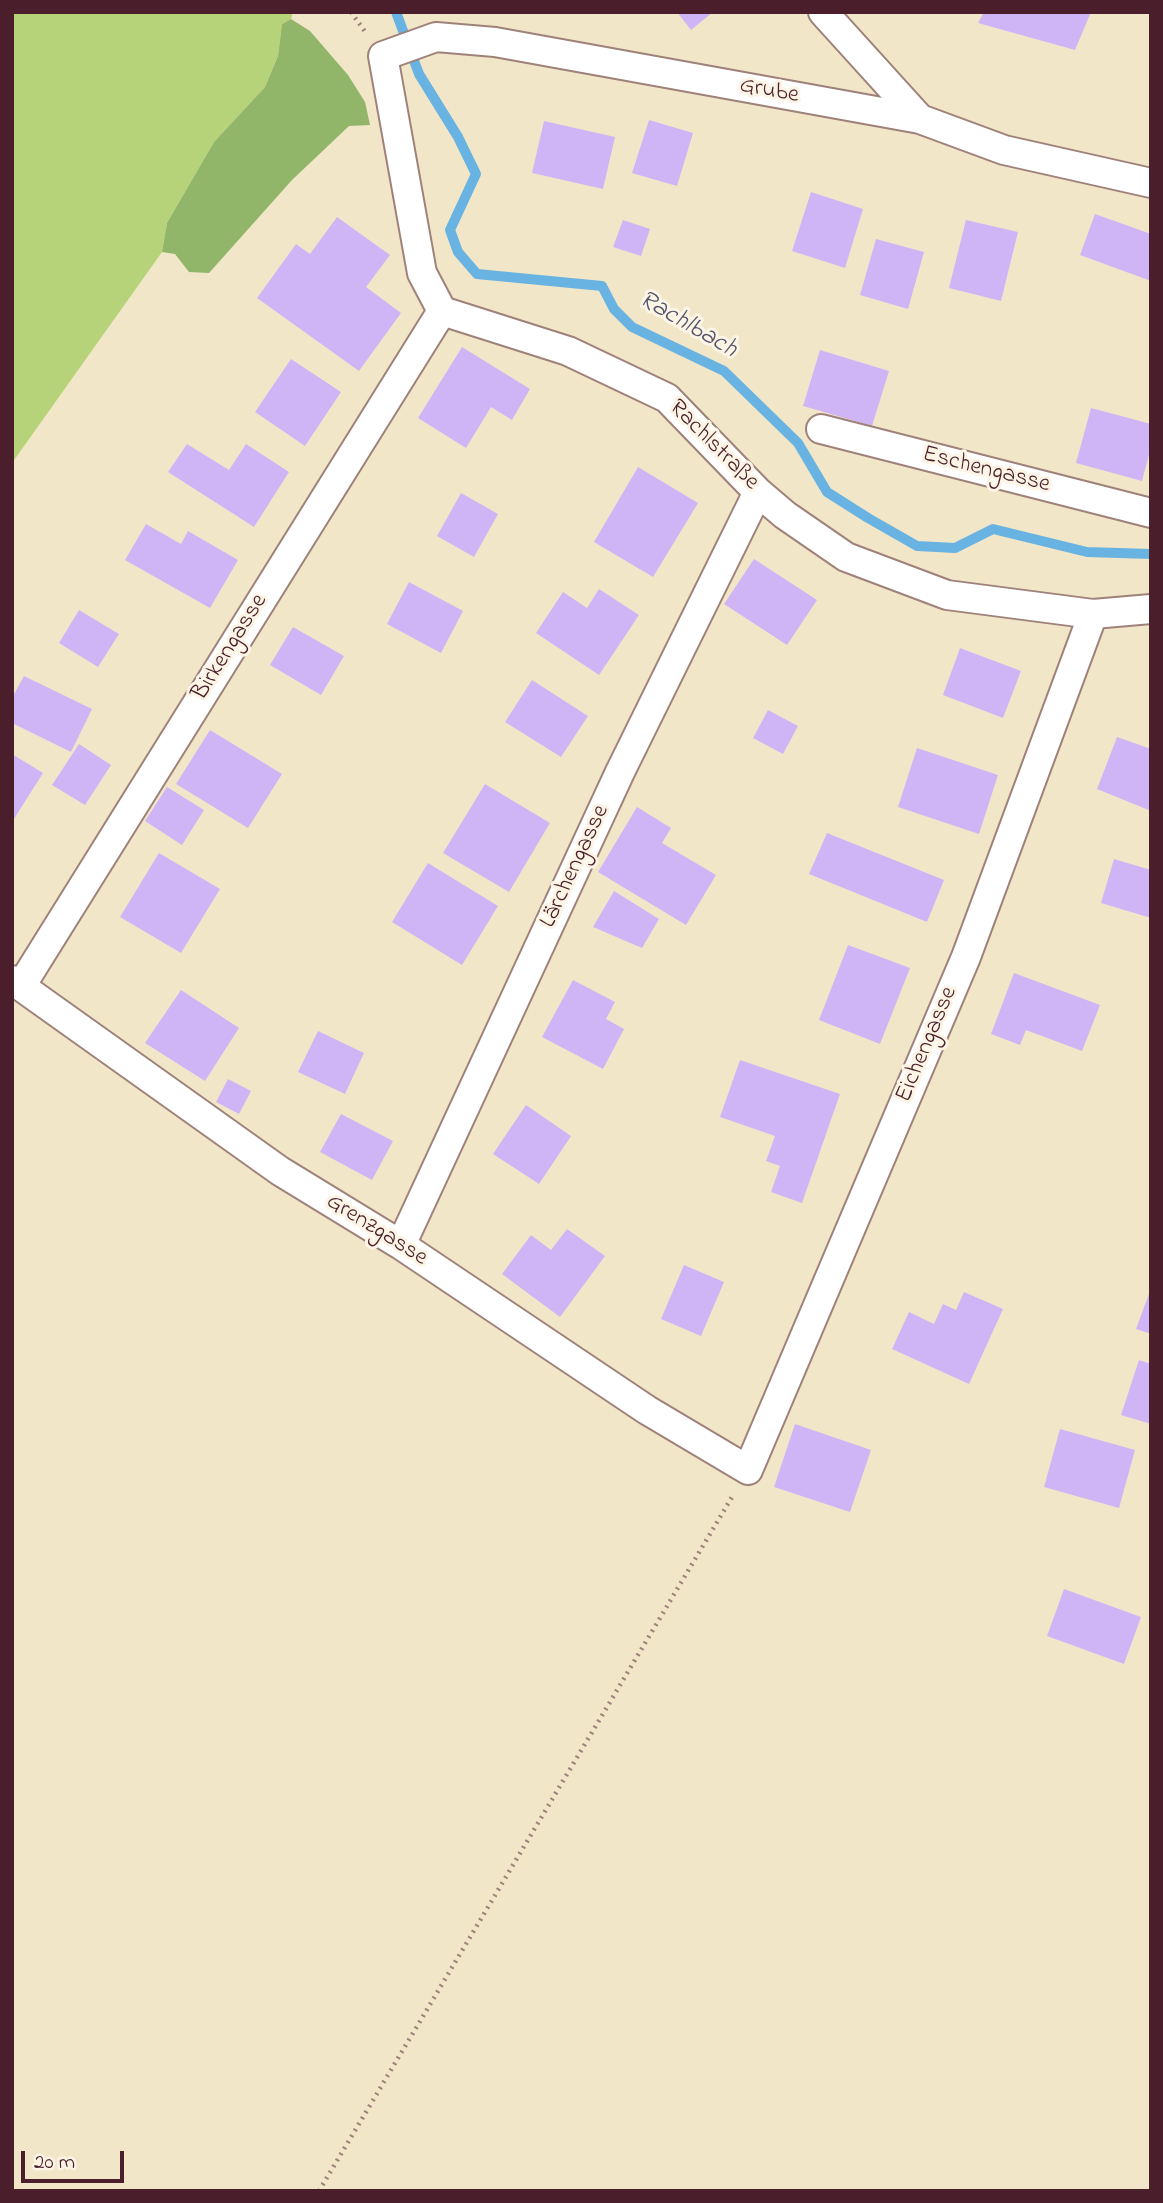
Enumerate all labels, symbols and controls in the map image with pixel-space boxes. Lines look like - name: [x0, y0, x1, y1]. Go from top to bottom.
- street label: Grube: [737, 73, 801, 111]
- water label: Rachlbach: [632, 285, 742, 367]
- street label: Rachlstraße: [662, 395, 764, 497]
- street label: Eschengasse: [919, 441, 1053, 501]
- street label: Birkengasse: [187, 590, 275, 706]
- street label: Lärchengasse: [535, 801, 617, 933]
- street label: Eichengasse: [891, 983, 965, 1107]
- street label: Grenzgasse: [320, 1189, 432, 1273]
- scale bar: [24, 2136, 128, 2180]
- text: 20 m: [34, 2148, 75, 2178]

